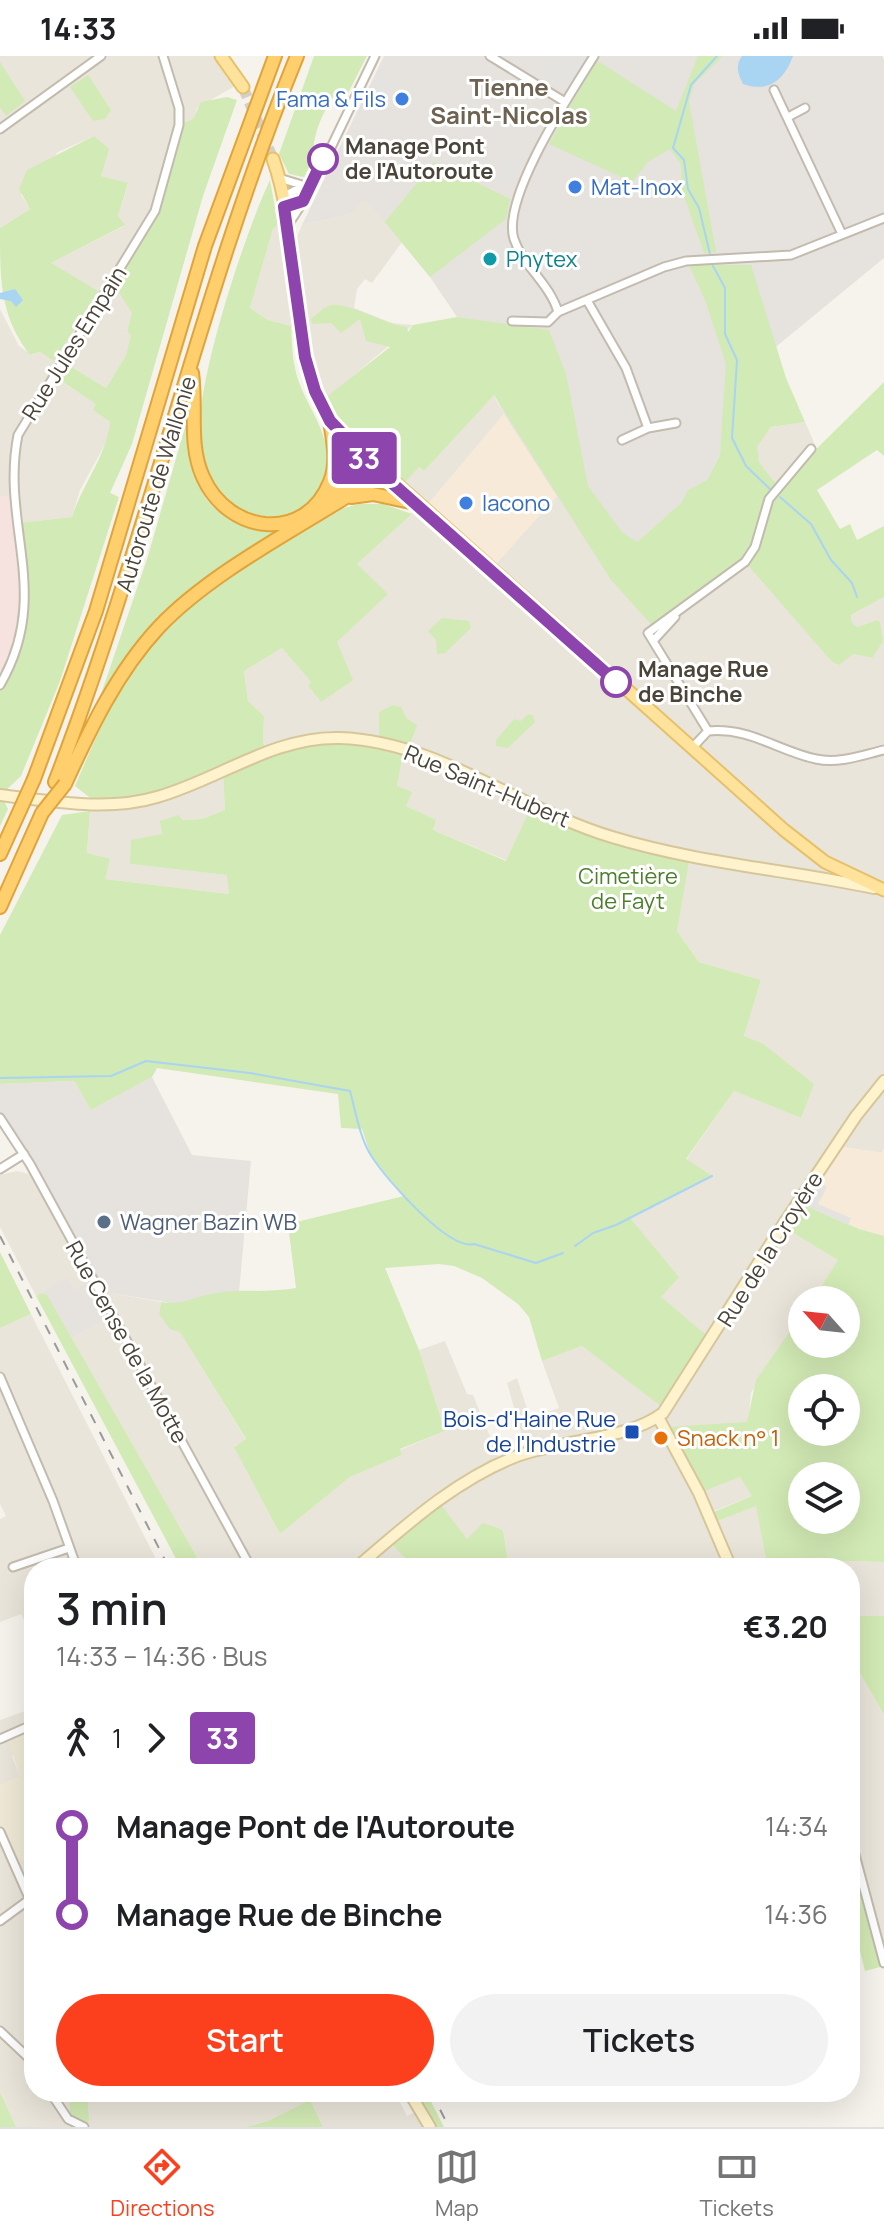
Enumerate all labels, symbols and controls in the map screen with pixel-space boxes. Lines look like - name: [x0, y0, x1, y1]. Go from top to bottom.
- text: 14:33: [40, 8, 117, 49]
- district label: Tienne Saint-Nicolas: [430, 70, 588, 131]
- place label: Fama & Fils: [276, 84, 386, 114]
- marker: Fama & Fils: [393, 90, 411, 108]
- place label: Manage Pont de l'Autoroute: [345, 131, 493, 186]
- marker: Manage Pont de l'Autoroute: [308, 144, 338, 174]
- place label: Mat-Inox: [591, 172, 683, 202]
- marker: Mat-Inox: [566, 178, 584, 196]
- place label: Phytex: [506, 244, 578, 274]
- marker: Phytex: [481, 250, 499, 268]
- street label: Rue Jules Empain: [15, 260, 133, 426]
- street label: Autoroute de Wallonie: [109, 372, 203, 596]
- line badge: 33: [328, 432, 400, 484]
- text: 33: [348, 439, 380, 477]
- place label: Iacono: [482, 488, 550, 518]
- marker: Iacono: [457, 494, 475, 512]
- place label: Manage Rue de Binche: [638, 654, 769, 709]
- marker: Manage Rue de Binche: [601, 667, 631, 697]
- street label: Rue Saint-Hubert: [400, 738, 574, 834]
- park label: Cimetière de Fayt: [578, 861, 678, 916]
- street label: Rue de la Croyère: [710, 1166, 830, 1332]
- place label: Wagner Bazin WB: [120, 1207, 297, 1237]
- marker: Wagner Bazin WB: [95, 1213, 113, 1231]
- street label: Rue Cense de la Motte: [59, 1235, 195, 1449]
- north arrow: [788, 1286, 860, 1358]
- map controls: [788, 1286, 860, 1534]
- button: locate: [788, 1374, 860, 1446]
- place label: Bois-d'Haine Rue de l'Industrie: [443, 1404, 616, 1459]
- marker: Bois-d'Haine Rue de l'Industrie: [623, 1423, 641, 1441]
- place label: Snack n° 1: [677, 1423, 779, 1453]
- marker: Snack n° 1: [652, 1429, 670, 1447]
- button: layers: [788, 1462, 860, 1534]
- text: 3 min: [56, 1578, 167, 1638]
- text: €3.20: [743, 1606, 828, 1647]
- text: 14:33 – 14:36 · Bus: [56, 1638, 268, 1674]
- icon: walk: [56, 1716, 100, 1760]
- icon: forward: [134, 1716, 178, 1760]
- text: 33: [206, 1719, 239, 1757]
- text: 1: [112, 1720, 122, 1756]
- text: Manage Pont de l'Autoroute: [116, 1806, 515, 1847]
- text: 14:34: [765, 1808, 828, 1844]
- text: Manage Rue de Binche: [116, 1894, 443, 1935]
- text: 14:36: [764, 1896, 828, 1932]
- button: Start: [56, 1994, 434, 2086]
- button: Tickets: [450, 1994, 828, 2086]
- tab: Directions: [110, 2145, 214, 2223]
- tab: Map: [435, 2145, 479, 2223]
- tab: Tickets: [699, 2145, 774, 2223]

